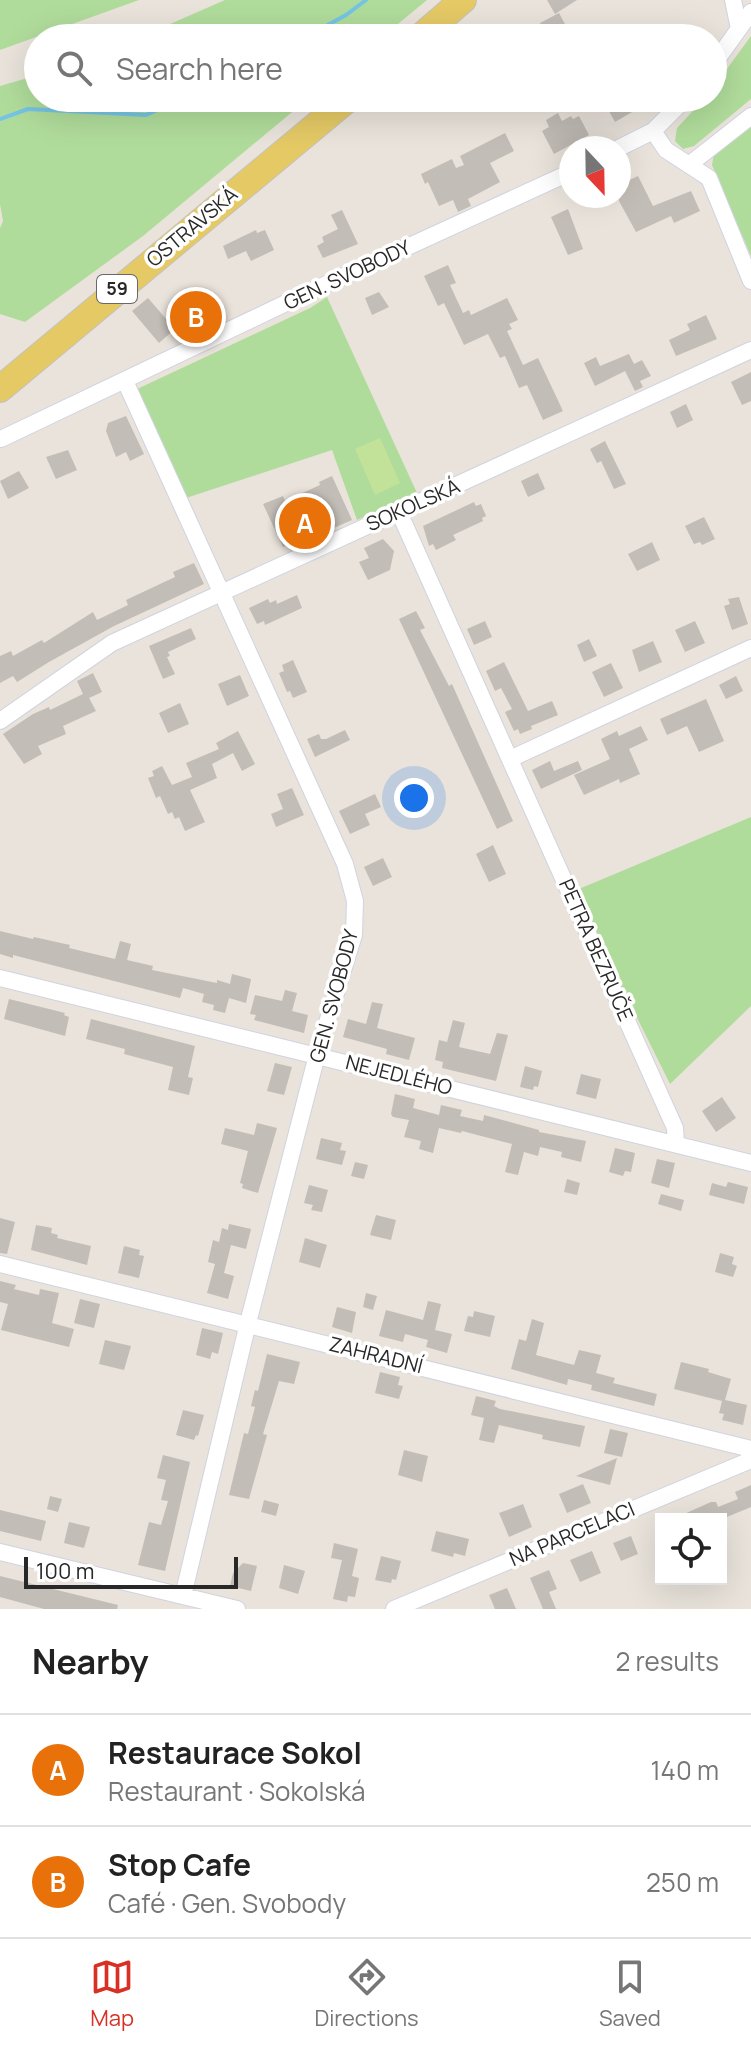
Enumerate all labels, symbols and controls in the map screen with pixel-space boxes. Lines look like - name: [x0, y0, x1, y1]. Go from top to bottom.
- search box: [24, 24, 727, 112]
- icon: search: [52, 46, 96, 90]
- text: Search here: [116, 48, 283, 89]
- north arrow: [559, 136, 631, 208]
- street label: OSTRAVSKÁ: [140, 180, 243, 273]
- street label: GEN. SVOBODY: [279, 233, 415, 316]
- road number: 59: [97, 275, 137, 303]
- pin: B: [170, 287, 222, 347]
- street label: SOKOLSKÁ: [362, 472, 464, 537]
- pin: A: [279, 493, 331, 553]
- your location: [394, 778, 434, 818]
- street label: PETRA BEZRUČE: [553, 874, 640, 1025]
- street label: GEN. SVOBODY: [303, 925, 365, 1066]
- street label: NEJEDLÉHO: [343, 1048, 455, 1101]
- street label: ZAHRADNÍ: [326, 1330, 426, 1379]
- street label: NA PARCELACI: [505, 1495, 639, 1572]
- map controls: [655, 1513, 727, 1585]
- button: locate: [655, 1513, 727, 1585]
- scale bar: [24, 1553, 238, 1589]
- text: 100 m: [36, 1556, 94, 1586]
- text: Nearby: [32, 1638, 148, 1684]
- text: 2 results: [615, 1643, 719, 1679]
- text: Restaurace Sokol: [108, 1732, 362, 1773]
- text: A: [49, 1752, 67, 1788]
- text: 140 m: [650, 1752, 719, 1788]
- text: Restaurant · Sokolská: [108, 1773, 365, 1809]
- text: Stop Cafe: [108, 1844, 251, 1885]
- text: B: [50, 1864, 66, 1900]
- text: 250 m: [646, 1864, 719, 1900]
- text: Café · Gen. Svobody: [108, 1885, 346, 1921]
- tab: Map: [90, 1955, 134, 2033]
- tab: Directions: [314, 1955, 419, 2033]
- tab: Saved: [599, 1955, 661, 2033]

